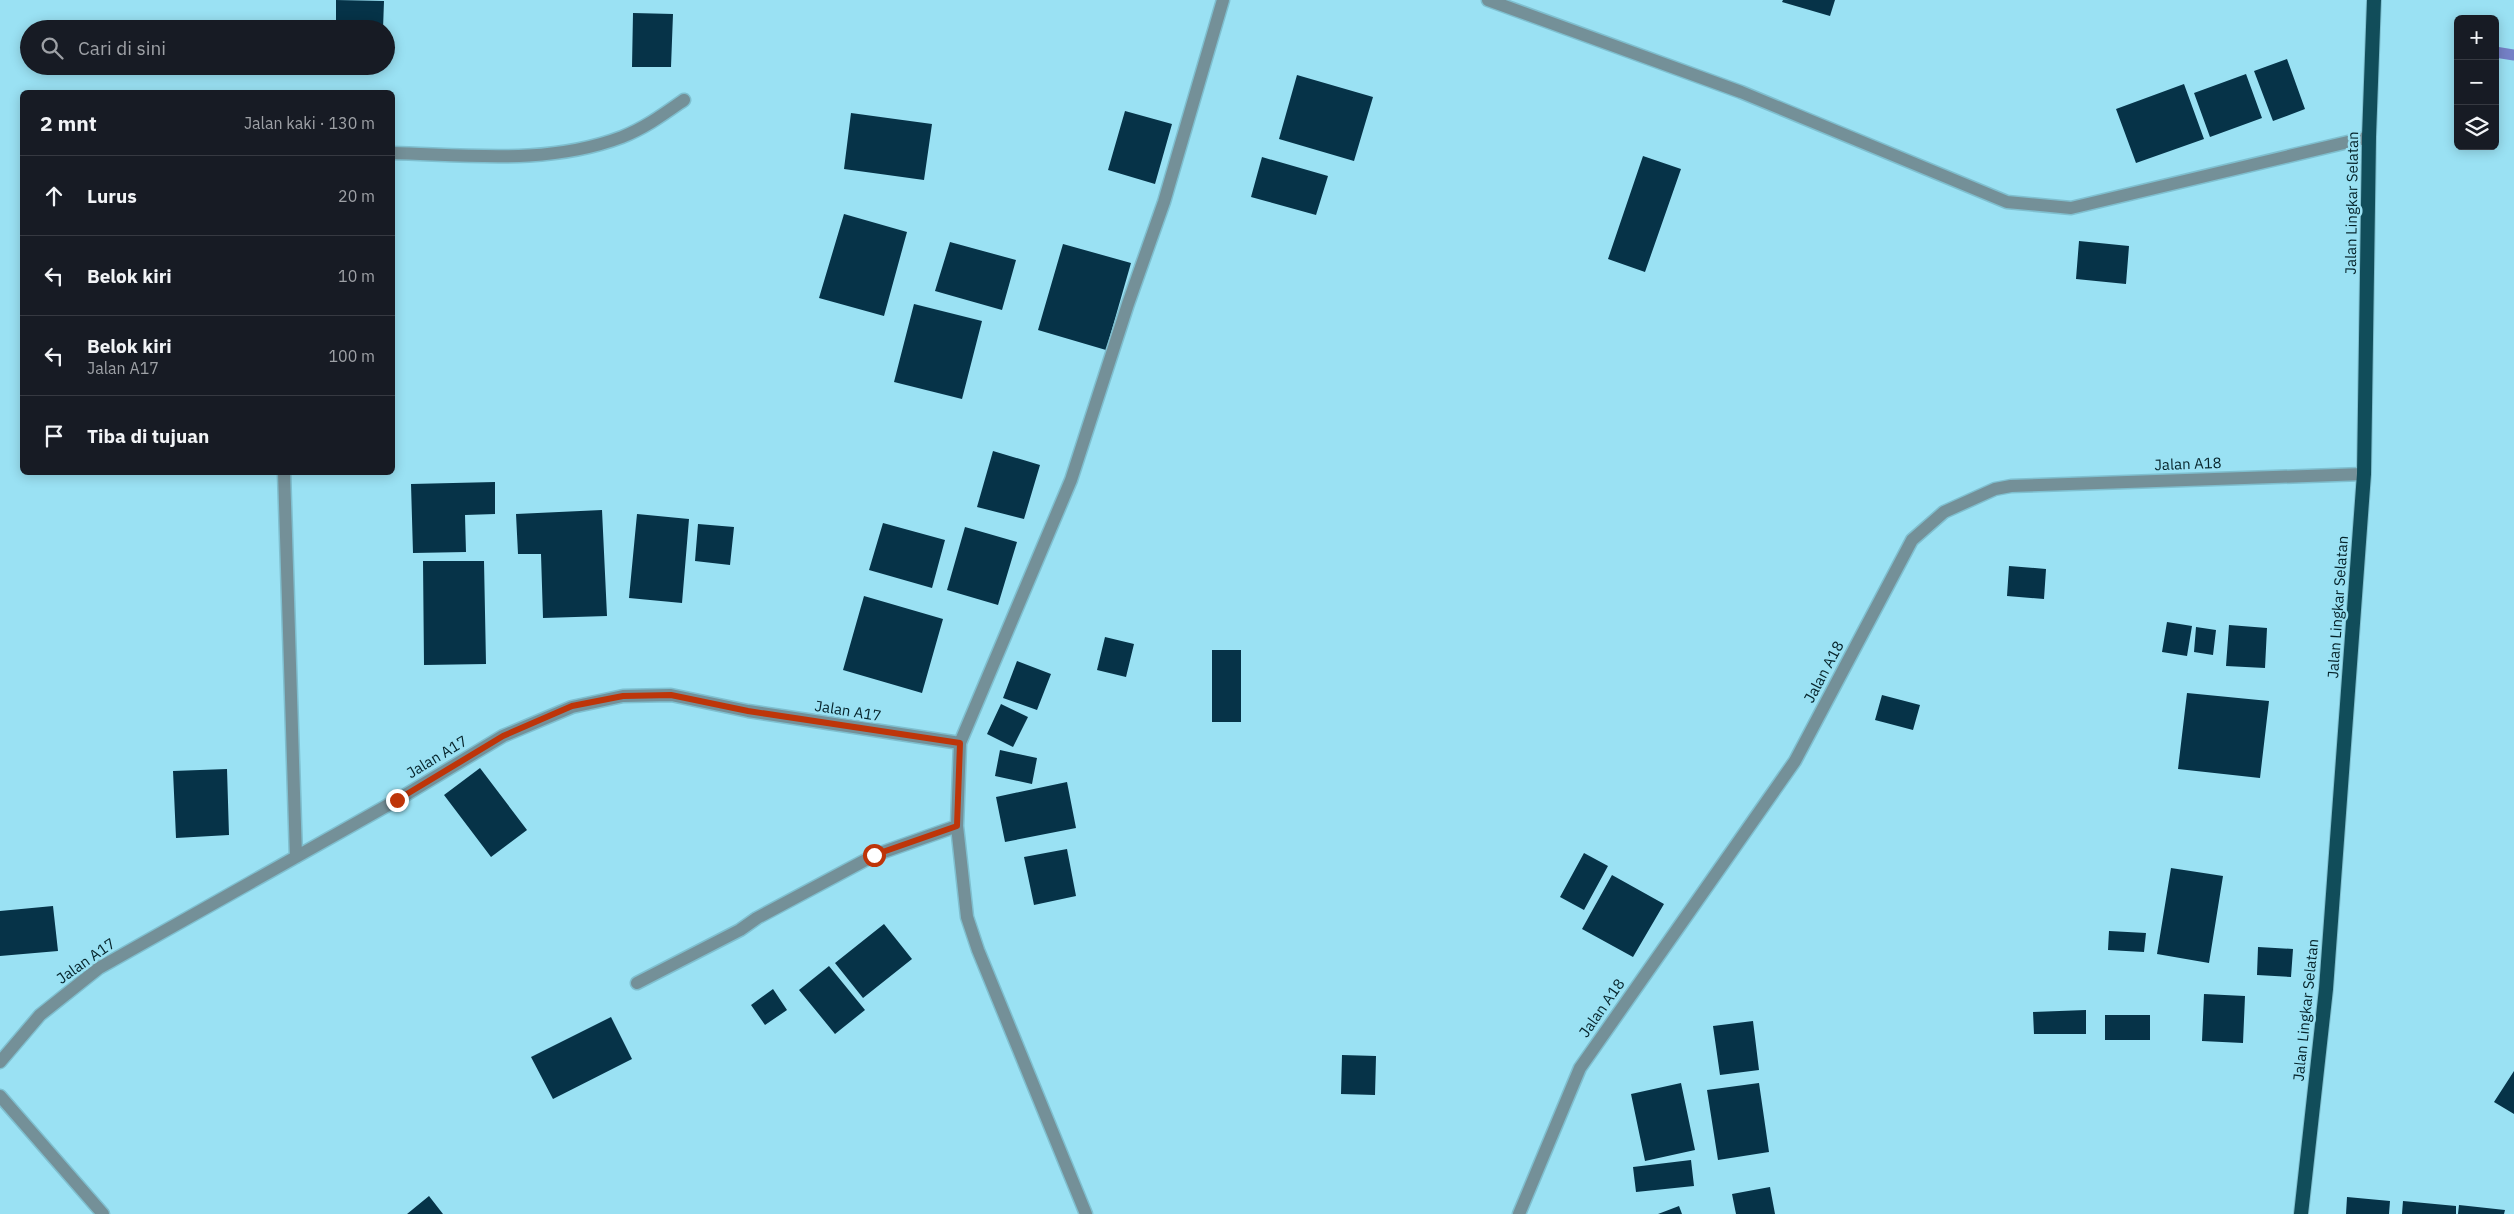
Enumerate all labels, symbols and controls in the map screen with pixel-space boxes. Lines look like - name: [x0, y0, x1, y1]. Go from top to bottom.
- map controls: [2454, 15, 2499, 150]
- button: +: [2454, 15, 2499, 60]
- search box: [20, 20, 395, 75]
- icon: search: [38, 34, 66, 62]
- text: Cari di sini: [78, 36, 166, 60]
- button: −: [2454, 60, 2499, 105]
- button: layers: [2454, 105, 2499, 150]
- text: 2 mnt: [40, 109, 97, 137]
- text: Jalan kaki · 130 m: [244, 113, 375, 133]
- street label: Jalan Lingkar Selatan: [2341, 131, 2362, 275]
- icon: ahead: [40, 182, 68, 210]
- text: Lurus: [87, 184, 137, 208]
- text: 20 m: [338, 186, 375, 206]
- icon: left: [40, 262, 68, 290]
- text: Belok kiri: [87, 264, 172, 288]
- text: 10 m: [338, 266, 375, 286]
- text: Belok kiri: [87, 334, 172, 358]
- icon: left: [40, 342, 68, 370]
- text: 100 m: [328, 346, 375, 366]
- text: Jalan A17: [87, 358, 159, 378]
- icon: arrive: [40, 422, 68, 450]
- text: Tiba di tujuan: [87, 424, 209, 448]
- street label: Jalan A18: [2154, 453, 2222, 474]
- street label: Jalan Lingkar Selatan: [2323, 535, 2352, 679]
- street label: Jalan A18: [1799, 638, 1848, 706]
- street label: Jalan A17: [813, 696, 883, 725]
- street label: Jalan A17: [403, 731, 471, 782]
- route end: [386, 789, 409, 812]
- route start: [863, 844, 886, 867]
- street label: Jalan A17: [53, 933, 119, 988]
- street label: Jalan Lingkar Selatan: [2289, 938, 2322, 1082]
- street label: Jalan A18: [1574, 975, 1629, 1041]

